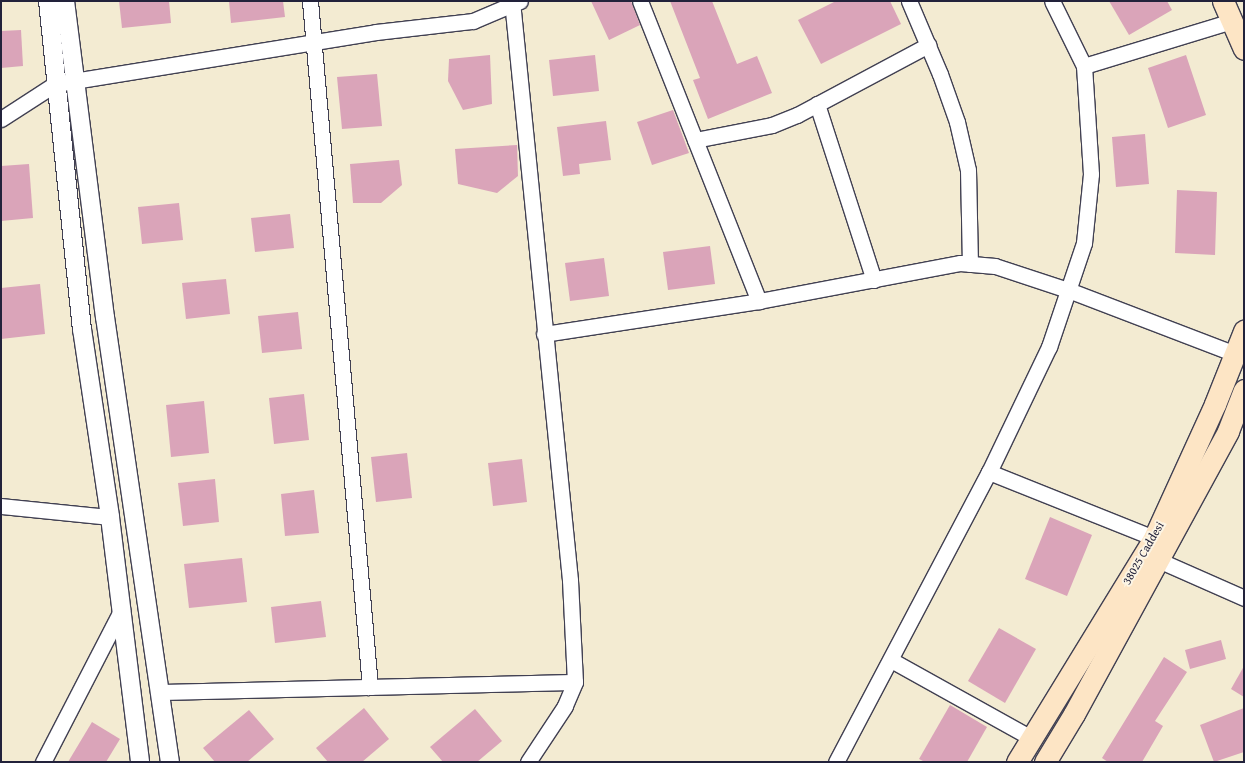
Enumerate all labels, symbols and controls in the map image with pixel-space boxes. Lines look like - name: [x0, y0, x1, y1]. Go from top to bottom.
- street label: 38025 Caddesi: [1119, 519, 1167, 587]

